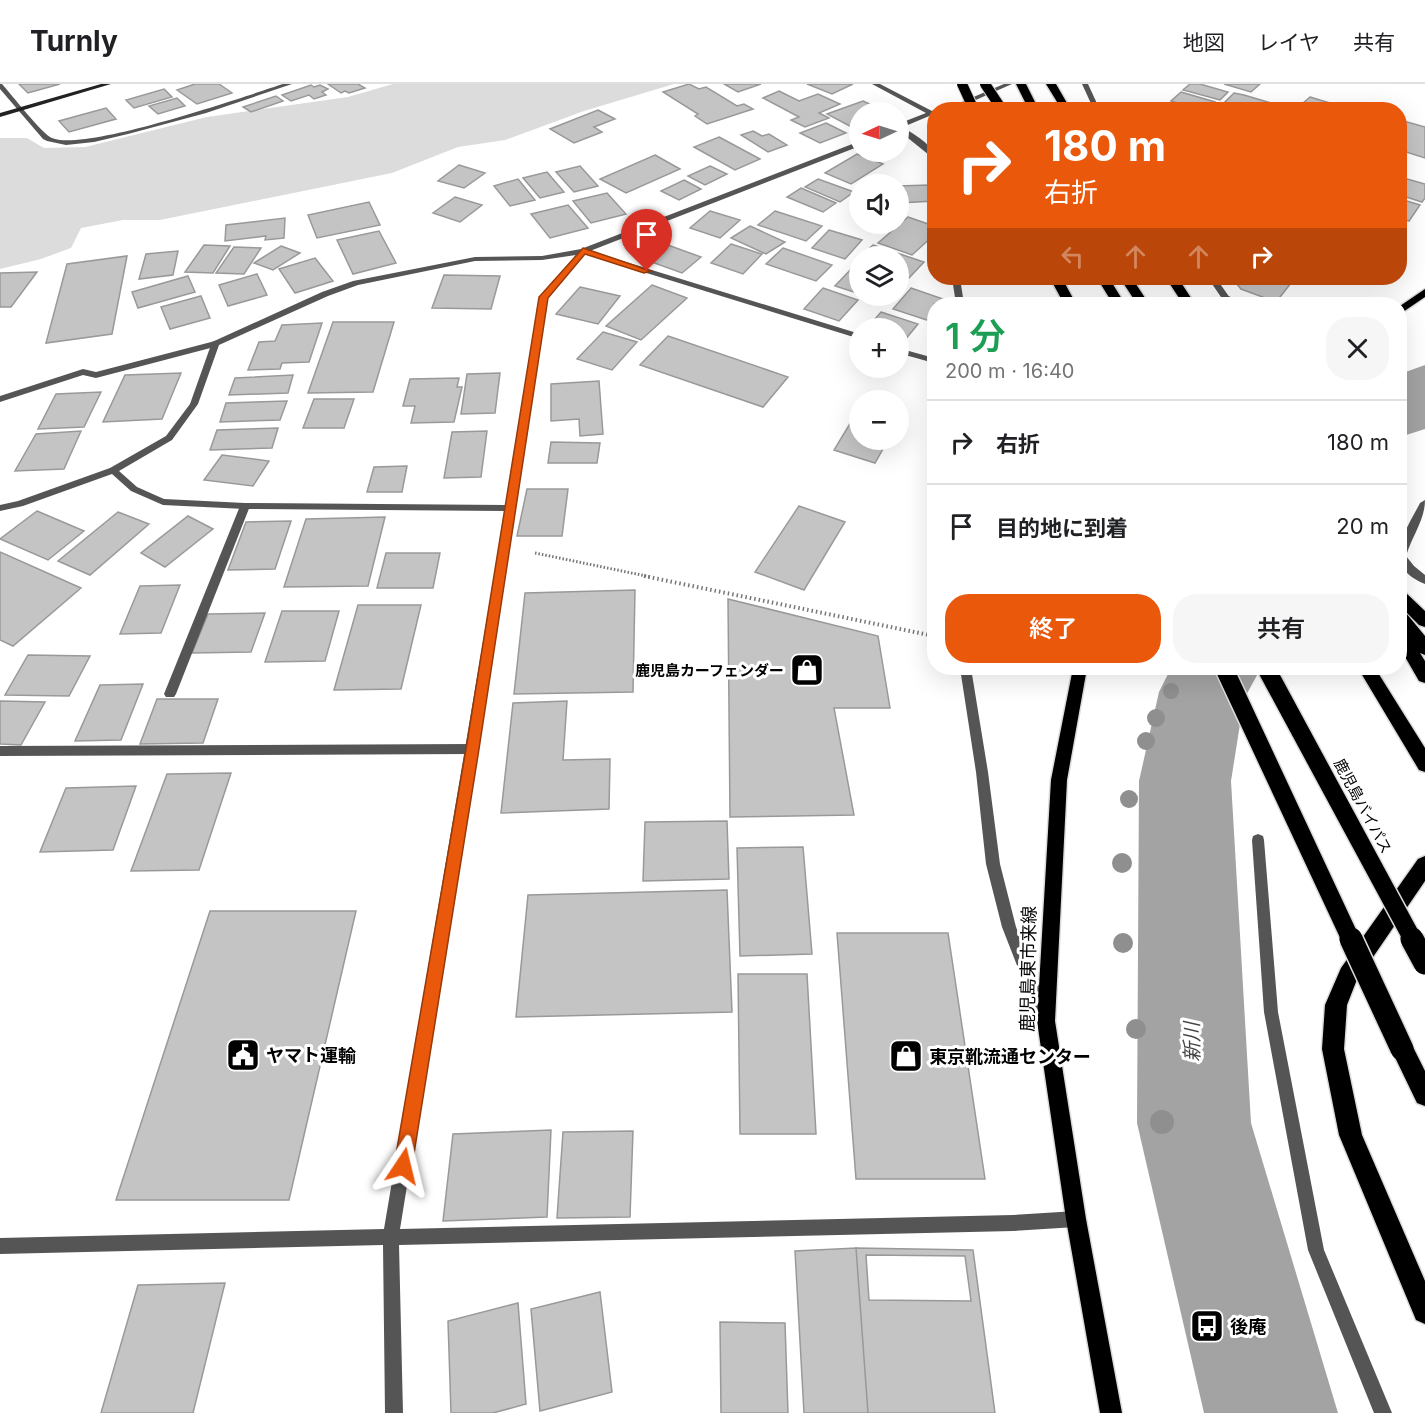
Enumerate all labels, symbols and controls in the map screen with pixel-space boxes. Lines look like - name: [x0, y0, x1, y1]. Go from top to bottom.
- text: Turnly: [30, 24, 118, 58]
- text: 地図: [1183, 30, 1225, 55]
- text: レイヤ: [1258, 30, 1320, 55]
- text: 共有: [1353, 30, 1395, 55]
- north arrow: [849, 102, 909, 162]
- map controls: [849, 102, 909, 450]
- text: 180 m: [1044, 120, 1166, 171]
- icon: right: [945, 126, 1023, 204]
- button: sound: [849, 174, 909, 234]
- text: 右折: [1044, 176, 1098, 209]
- pin: [621, 209, 672, 271]
- icon: arrive: [630, 218, 663, 251]
- icon: left: [1056, 240, 1089, 273]
- icon: ahead: [1119, 240, 1152, 273]
- icon: ahead: [1182, 240, 1215, 273]
- icon: right: [1245, 240, 1278, 273]
- button: layers: [849, 246, 909, 306]
- text: 1 分: [945, 314, 1005, 358]
- button: close: [1326, 317, 1389, 380]
- button: +: [849, 318, 909, 378]
- text: 200 m · 16:40: [945, 359, 1074, 383]
- button: −: [849, 390, 909, 450]
- icon: right: [945, 426, 978, 459]
- text: 180 m: [1327, 429, 1389, 455]
- text: 右折: [996, 431, 1040, 457]
- icon: arrive: [945, 510, 978, 543]
- text: 20 m: [1336, 513, 1389, 539]
- text: 目的地に到着: [996, 515, 1128, 541]
- button: 終了: [945, 594, 1161, 663]
- button: 共有: [1173, 594, 1389, 663]
- shop icon: 鹿児島カーフェンダー: [789, 652, 825, 688]
- place label: 鹿児島カーフェンダー: [635, 661, 784, 680]
- street label: 鹿児島バイパス: [1330, 755, 1396, 857]
- street label: 鹿児島東市来線: [1016, 906, 1040, 1032]
- water label: 新川: [1180, 1020, 1204, 1062]
- public building icon: ヤマト運輸: [225, 1037, 261, 1073]
- shop icon: 東京靴流通センター: [888, 1038, 924, 1074]
- place label: ヤマト運輸: [266, 1045, 356, 1066]
- place label: 東京靴流通センター: [929, 1046, 1091, 1067]
- position arrow: [371, 1134, 435, 1198]
- bus stop icon: 後庵: [1189, 1308, 1225, 1344]
- place label: 後庵: [1230, 1316, 1266, 1337]

